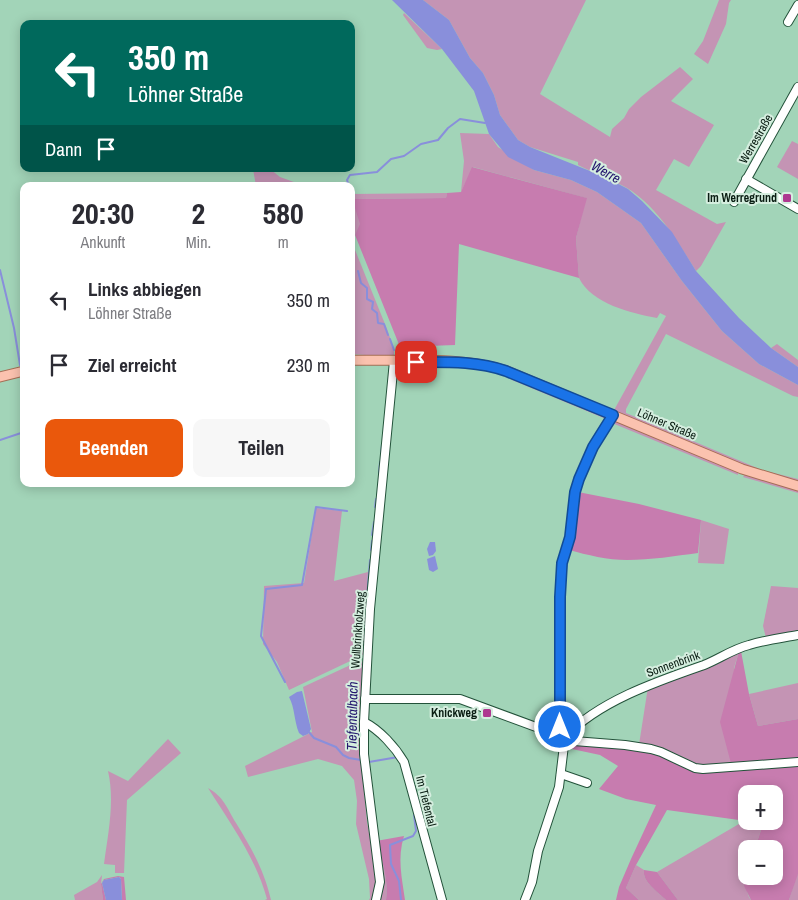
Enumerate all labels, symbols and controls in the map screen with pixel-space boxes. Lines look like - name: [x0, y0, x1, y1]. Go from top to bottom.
- text: 350 m: [128, 34, 209, 81]
- icon: left: [45, 40, 110, 105]
- text: Löhner Straße: [128, 79, 243, 109]
- street label: Werrestraße: [735, 111, 777, 167]
- icon: arrive: [92, 135, 120, 163]
- text: Dann: [45, 136, 82, 162]
- water label: Werre: [588, 157, 624, 187]
- place label: Im Werregrund: [707, 190, 777, 206]
- marker: Im Werregrund: [781, 192, 793, 204]
- text: 20:30: [71, 193, 134, 233]
- text: 2: [192, 193, 205, 233]
- text: 580: [263, 193, 304, 233]
- text: Ankunft: [81, 231, 125, 253]
- text: Min.: [186, 231, 211, 253]
- text: m: [278, 231, 289, 253]
- text: Links abbiegen: [88, 276, 201, 302]
- icon: left: [45, 286, 73, 314]
- text: 350 m: [287, 287, 330, 313]
- text: Löhner Straße: [88, 302, 172, 324]
- pin: [395, 341, 437, 383]
- icon: arrive: [402, 348, 430, 376]
- icon: arrive: [45, 351, 73, 379]
- text: Ziel erreicht: [88, 352, 176, 378]
- text: 230 m: [287, 352, 330, 378]
- street label: Löhner Straße: [635, 404, 699, 444]
- button: Beenden: [45, 419, 183, 477]
- button: Teilen: [193, 419, 330, 477]
- street label: Wullbrinkholzweg: [347, 591, 369, 669]
- street label: Sonnenbrink: [644, 647, 702, 681]
- water label: Tiefentalbach: [342, 681, 362, 751]
- position arrow: [533, 700, 585, 752]
- place label: Knickweg: [431, 705, 477, 721]
- marker: Knickweg: [481, 707, 493, 719]
- street label: Im Tiefental: [412, 774, 440, 828]
- map controls: [738, 785, 783, 885]
- button: +: [738, 785, 783, 830]
- button: −: [738, 840, 783, 885]

